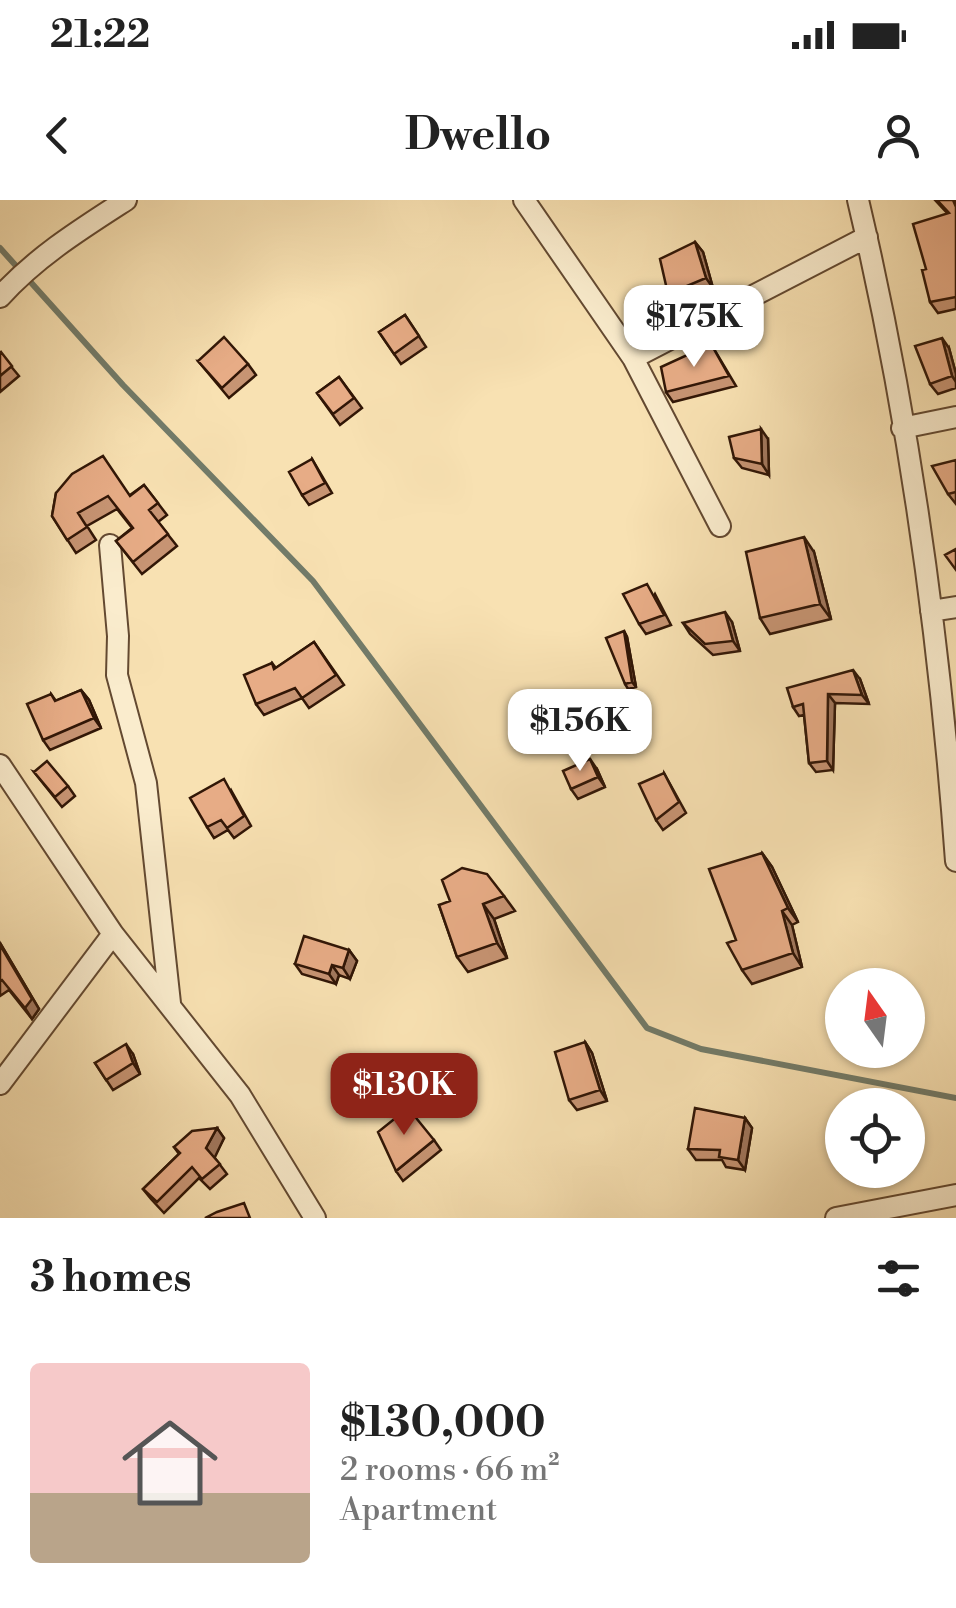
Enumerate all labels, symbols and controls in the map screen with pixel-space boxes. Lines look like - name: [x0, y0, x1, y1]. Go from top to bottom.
- text: 21:22: [50, 12, 150, 59]
- text: Dwello: [405, 107, 551, 164]
- icon: back: [30, 108, 85, 163]
- icon: person: [871, 108, 926, 163]
- pin: $175K: [624, 285, 764, 370]
- text: $175K: [646, 297, 742, 337]
- pin: $156K: [510, 689, 650, 774]
- text: $156K: [530, 701, 630, 741]
- north arrow: [825, 968, 925, 1068]
- map controls: [825, 968, 925, 1188]
- pin: $130K: [334, 1053, 474, 1138]
- text: $130K: [353, 1065, 455, 1105]
- button: locate: [825, 1088, 925, 1188]
- icon: filters: [871, 1251, 926, 1306]
- text: 3 homes: [30, 1252, 192, 1305]
- text: $130,000: [340, 1397, 545, 1450]
- icon: home: [110, 1403, 230, 1523]
- text: 2 rooms · 66 m²: [340, 1450, 559, 1490]
- text: Apartment: [340, 1490, 497, 1530]

